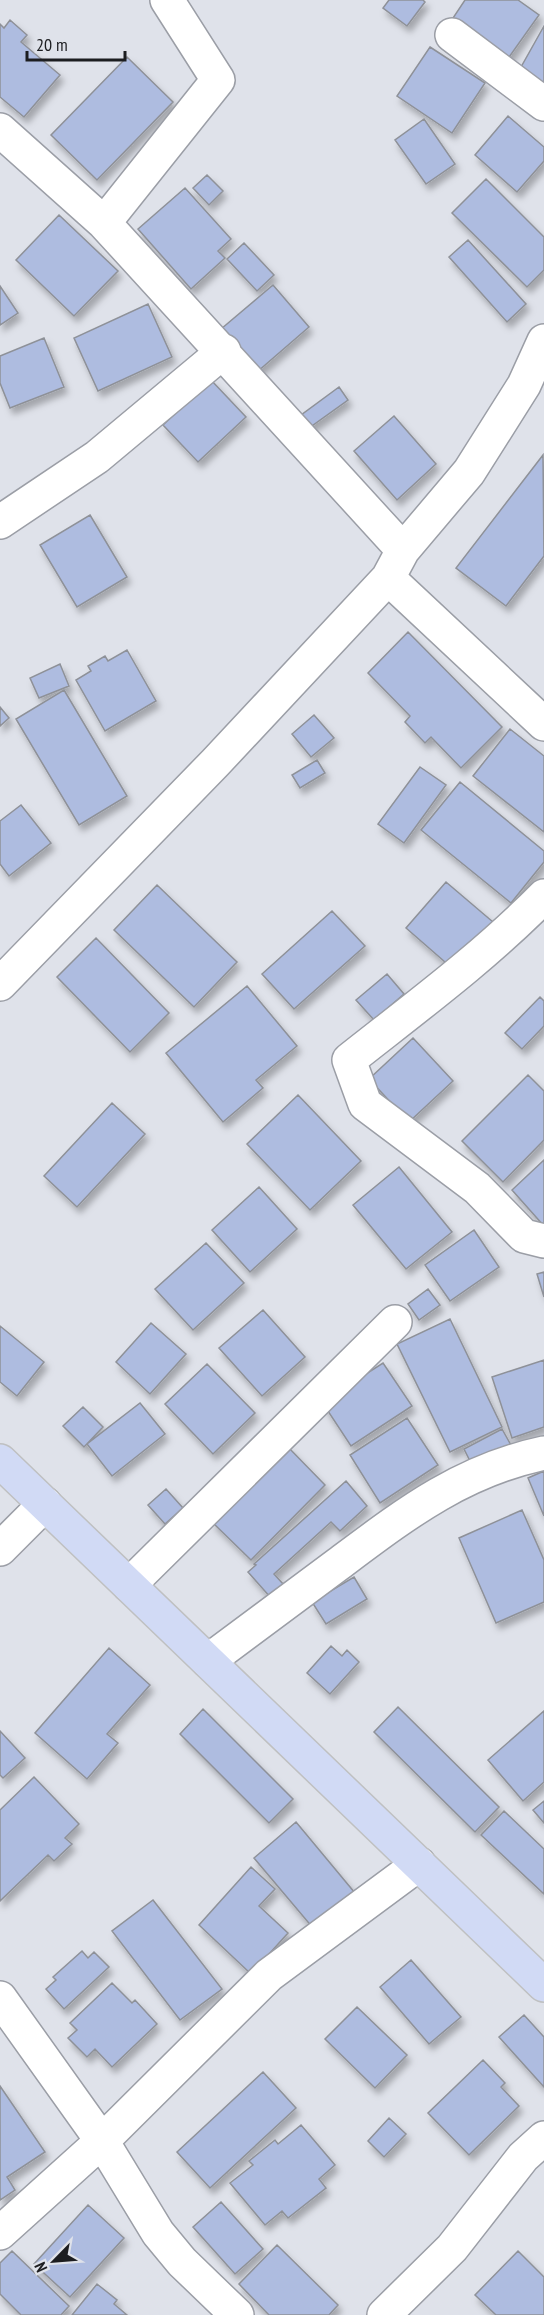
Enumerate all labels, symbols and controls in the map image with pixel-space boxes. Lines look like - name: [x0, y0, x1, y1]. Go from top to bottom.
- scale bar: [27, 24, 124, 62]
- text: 20 m: [36, 33, 68, 56]
- north arrow: [24, 2231, 84, 2291]
- text: N: [30, 2259, 51, 2275]

